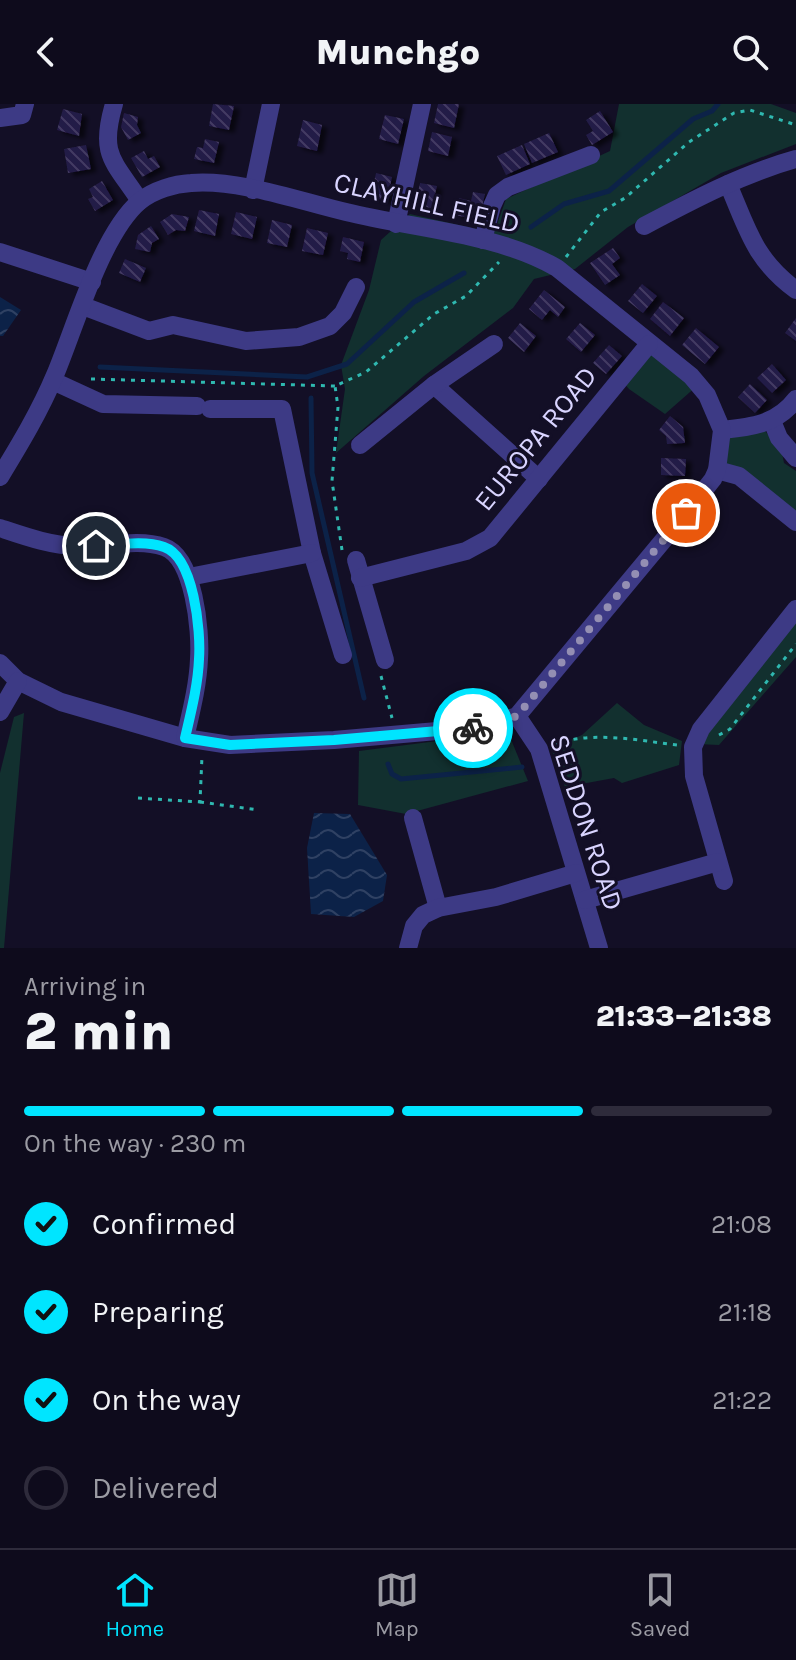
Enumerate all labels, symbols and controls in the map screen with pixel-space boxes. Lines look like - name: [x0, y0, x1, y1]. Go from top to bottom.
- icon: back: [24, 30, 68, 74]
- icon: search: [728, 30, 772, 74]
- text: Munchgo: [316, 31, 480, 73]
- street label: CLAYHILL FIELD: [331, 165, 523, 240]
- street label: EUROPA ROAD: [467, 359, 604, 517]
- pin: [652, 479, 720, 547]
- icon: bag: [664, 491, 708, 535]
- pin: [62, 512, 130, 580]
- icon: home: [74, 524, 118, 568]
- courier: [433, 688, 513, 768]
- icon: bike: [451, 706, 495, 750]
- street label: SEDDON ROAD: [543, 730, 631, 914]
- text: Arriving in: [24, 971, 146, 1002]
- text: 21:33–21:38: [596, 998, 772, 1034]
- text: 2 min: [24, 1001, 173, 1062]
- text: On the way · 230 m: [24, 1128, 246, 1159]
- icon: check: [24, 1202, 68, 1246]
- text: Confirmed: [92, 1206, 236, 1242]
- text: 21:08: [711, 1209, 772, 1240]
- icon: check: [24, 1290, 68, 1334]
- text: Preparing: [92, 1294, 224, 1330]
- text: 21:18: [718, 1297, 772, 1328]
- icon: check: [24, 1378, 68, 1422]
- text: On the way: [92, 1382, 241, 1418]
- text: 21:22: [712, 1385, 772, 1416]
- text: Delivered: [92, 1470, 219, 1506]
- tab: Home: [105, 1568, 164, 1642]
- tab: Map: [375, 1568, 419, 1642]
- tab: Saved: [630, 1568, 691, 1642]

